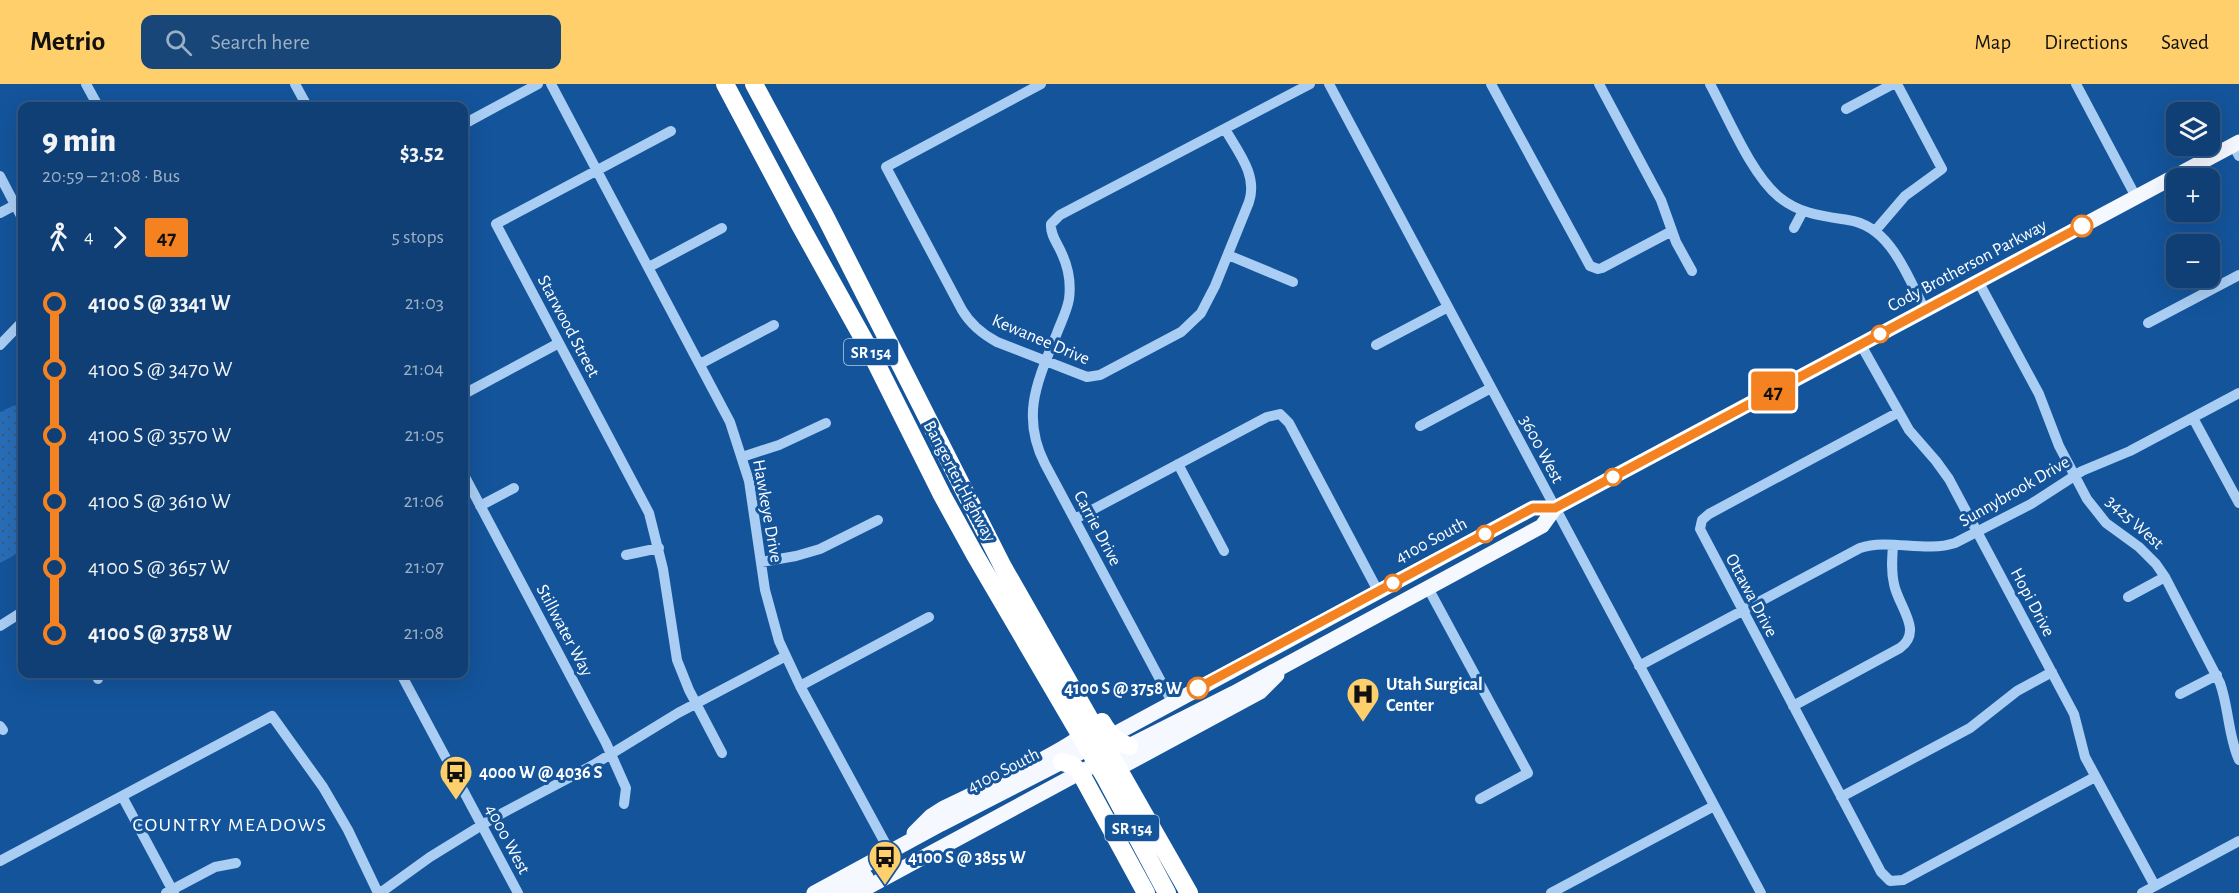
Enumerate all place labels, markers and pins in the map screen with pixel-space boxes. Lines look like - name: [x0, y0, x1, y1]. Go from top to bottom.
- unlabelled marker: [2071, 215, 2093, 237]
- unlabelled marker: [1871, 325, 1889, 343]
- unlabelled marker: [1604, 468, 1622, 486]
- unlabelled marker: [1476, 525, 1494, 543]
- unlabelled marker: [1384, 574, 1402, 592]
- hospital icon: Utah Surgical Center: [1345, 676, 1381, 723]
- place label: Utah Surgical Center: [1386, 676, 1483, 715]
- marker: 4100 S @ 3758 W: [1187, 677, 1209, 699]
- place label: 4100 S @ 3758 W: [1064, 680, 1183, 698]
- bus stop icon: 4000 W @ 4036 S: [438, 754, 474, 801]
- place label: 4000 W @ 4036 S: [479, 764, 602, 782]
- bus stop icon: 4100 S @ 3855 W: [867, 839, 903, 886]
- place label: 4100 S @ 3855 W: [908, 849, 1027, 867]

